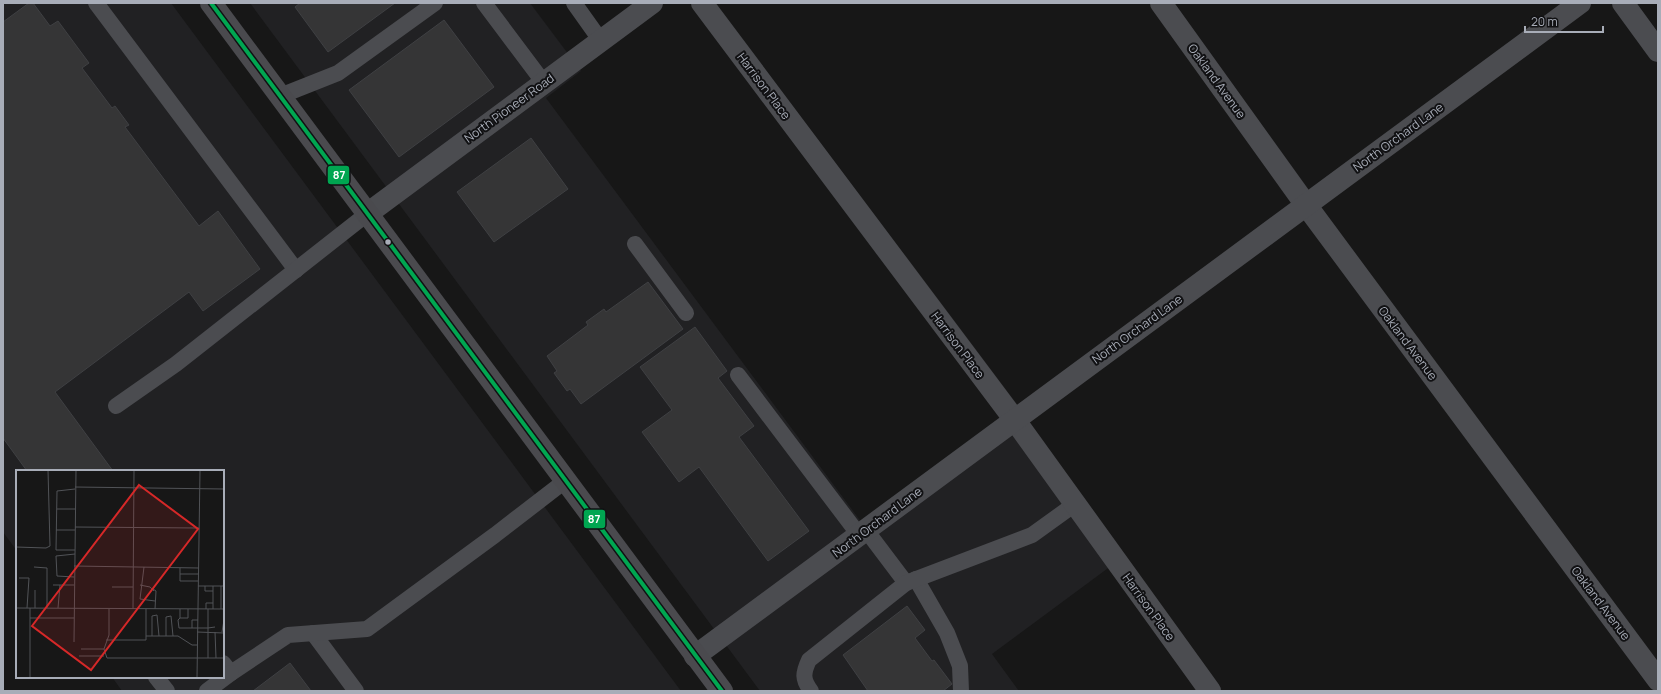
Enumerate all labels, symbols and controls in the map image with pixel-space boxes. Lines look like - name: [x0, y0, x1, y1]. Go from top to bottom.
- scale bar: [1525, 8, 1603, 34]
- text: 20 m: [1531, 13, 1558, 30]
- street label: Oakland Avenue: [1184, 40, 1250, 122]
- street label: Harrison Place: [733, 49, 795, 123]
- street label: North Pioneer Road: [461, 70, 557, 146]
- street label: North Orchard Lane: [1349, 98, 1447, 176]
- line badge: 87: [327, 165, 350, 185]
- text: 87: [333, 167, 345, 182]
- unlabelled marker: [383, 237, 393, 247]
- street label: North Orchard Lane: [1088, 290, 1186, 368]
- street label: Oakland Avenue: [1375, 303, 1441, 383]
- street label: Harrison Place: [927, 308, 989, 382]
- inset map: [16, 470, 224, 678]
- street label: North Orchard Lane: [829, 483, 925, 561]
- line badge: 87: [583, 509, 606, 529]
- text: 87: [588, 511, 600, 526]
- street label: Oakland Avenue: [1568, 563, 1634, 643]
- street label: Harrison Place: [1119, 570, 1179, 644]

